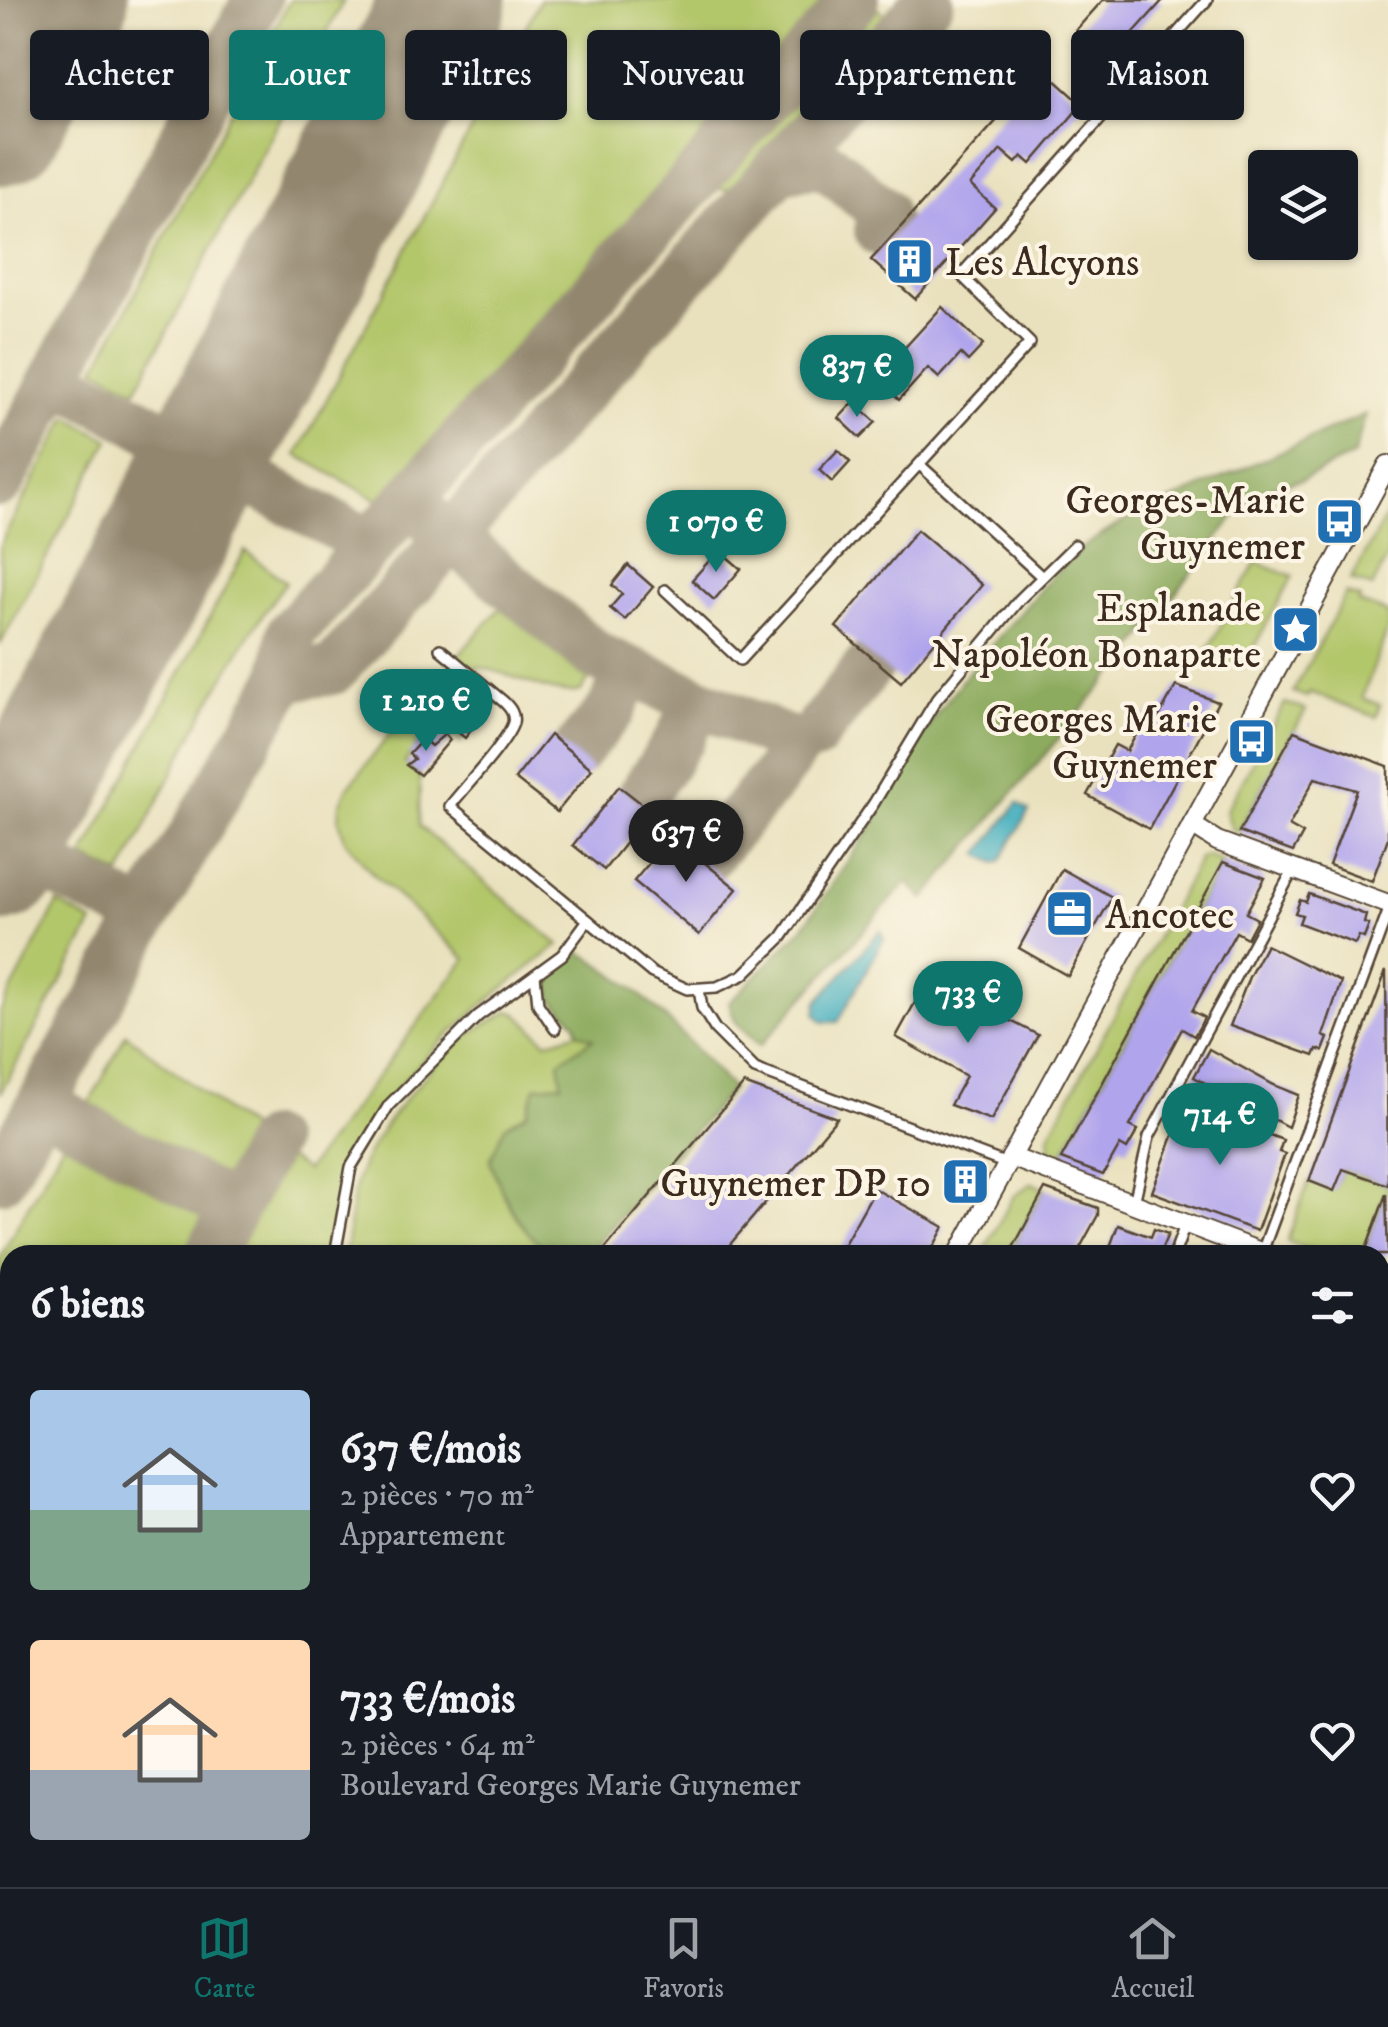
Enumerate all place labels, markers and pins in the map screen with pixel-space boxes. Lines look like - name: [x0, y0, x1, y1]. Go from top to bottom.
- building icon: Les Alcyons: [884, 235, 936, 287]
- place label: Les Alcyons: [945, 239, 1139, 289]
- pin: 837 €: [787, 335, 927, 420]
- place label: Georges-Marie Guynemer: [1065, 477, 1305, 573]
- pin: 1 070 €: [624, 490, 808, 575]
- bus stop icon: Georges-Marie Guynemer: [1314, 496, 1366, 548]
- place label: Esplanade Napoléon Bonaparte: [931, 585, 1261, 681]
- place icon: Esplanade Napoléon Bonaparte: [1270, 604, 1322, 656]
- pin: 1 210 €: [334, 669, 518, 754]
- place label: Georges Marie Guynemer: [985, 696, 1217, 792]
- bus stop icon: Georges Marie Guynemer: [1226, 715, 1278, 767]
- pin: 637 €: [616, 800, 756, 885]
- office icon: Ancotec: [1044, 888, 1096, 940]
- place label: Ancotec: [1105, 892, 1235, 942]
- pin: 733 €: [898, 961, 1038, 1046]
- pin: 714 €: [1150, 1083, 1290, 1168]
- building icon: Guynemer DP 10: [940, 1156, 992, 1208]
- place label: Guynemer DP 10: [660, 1160, 931, 1210]

